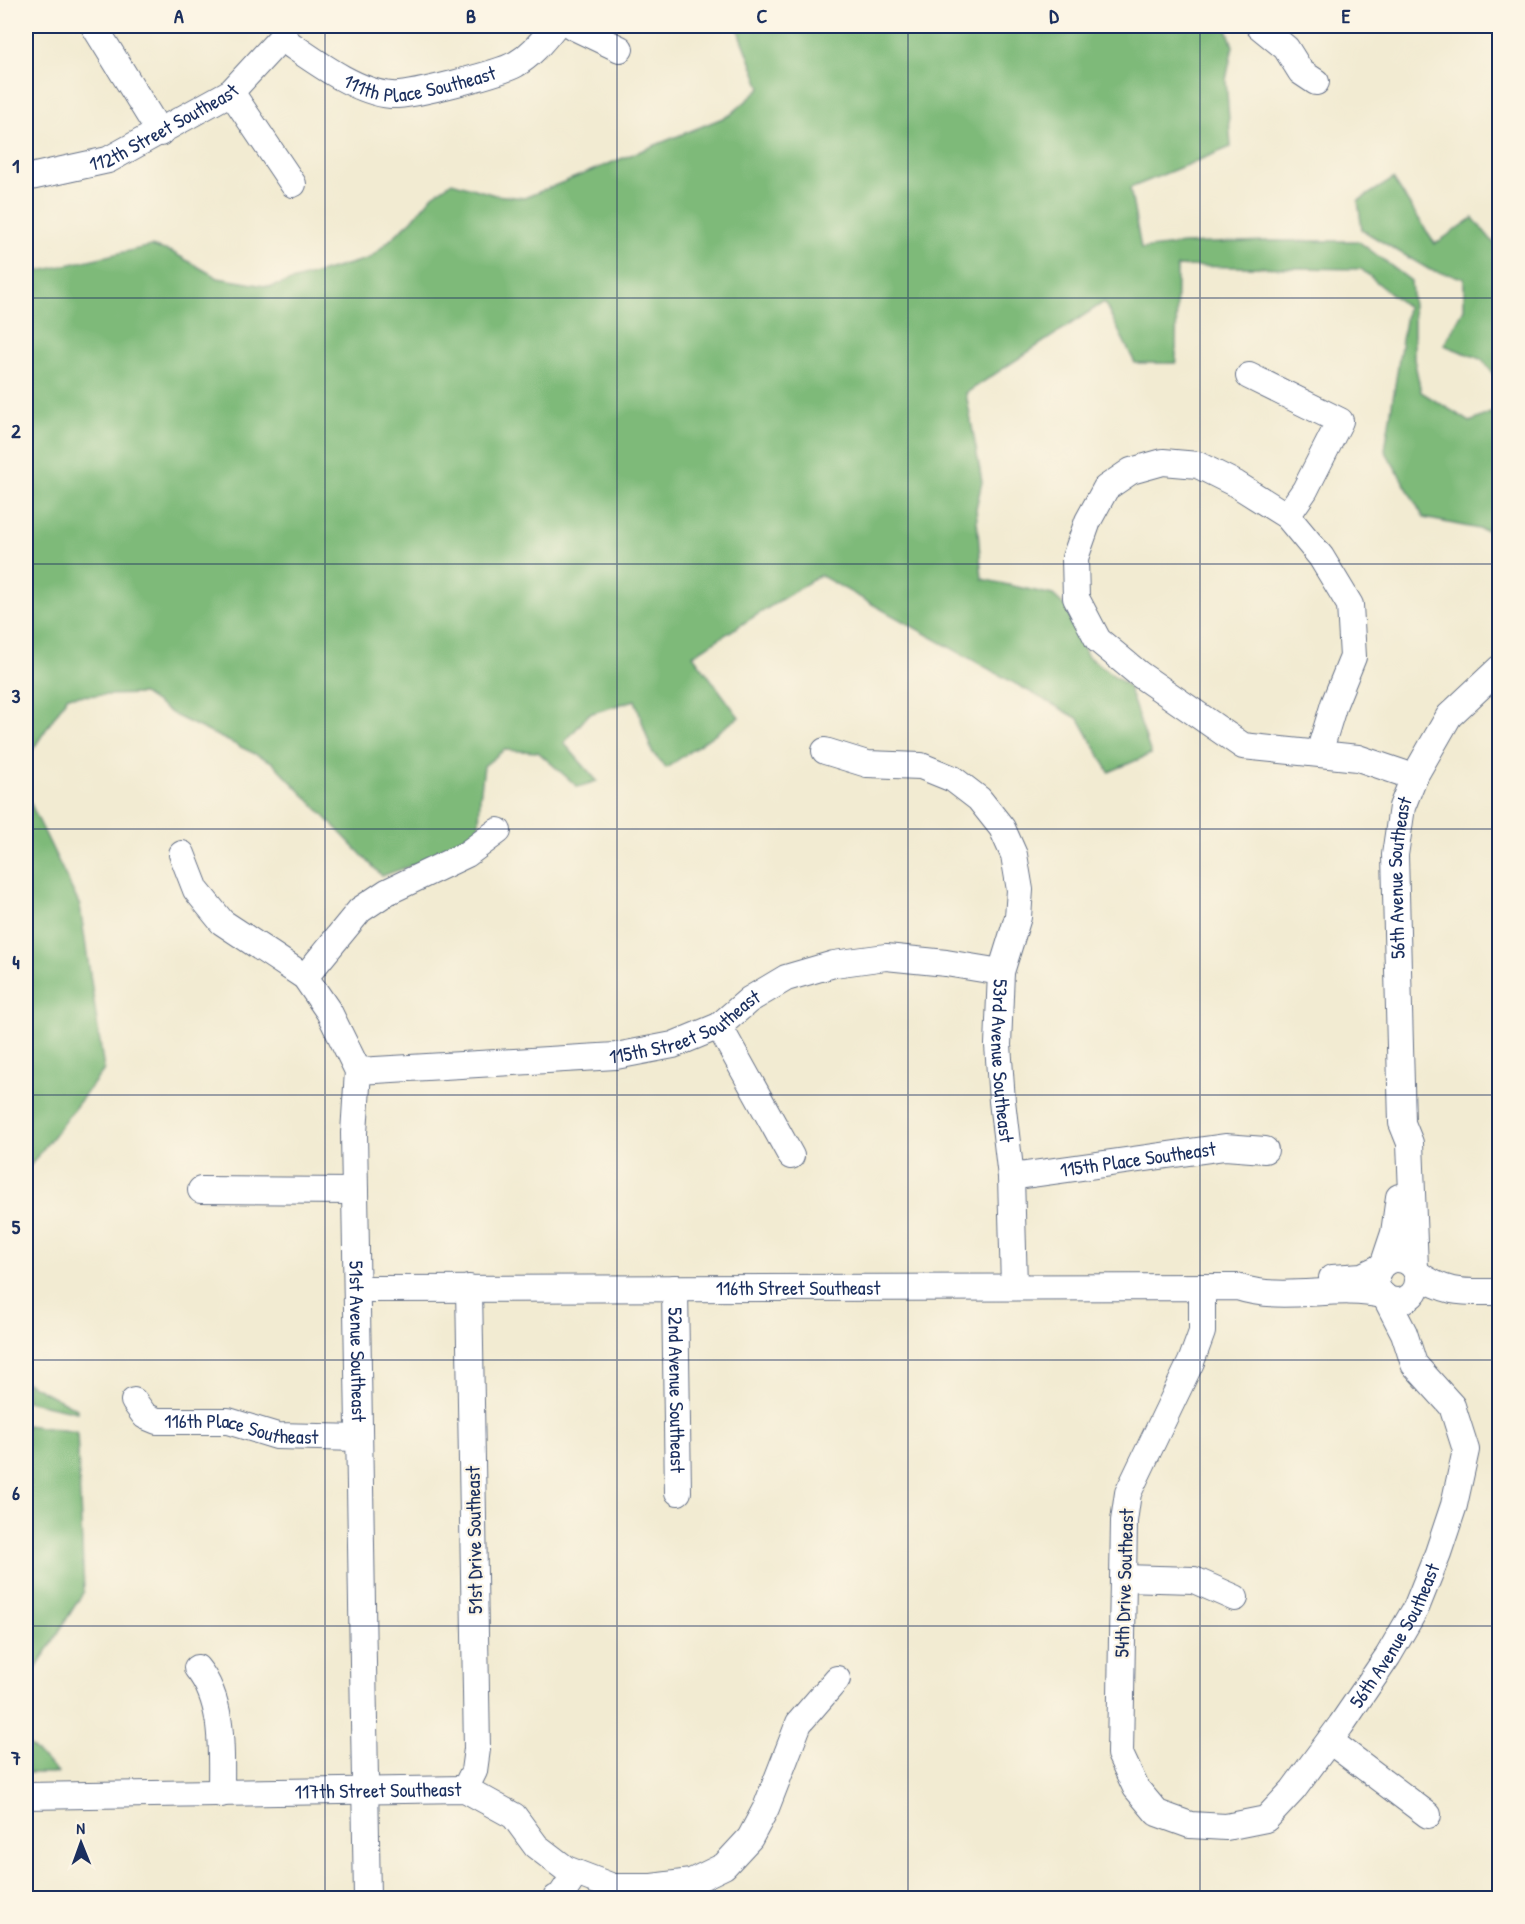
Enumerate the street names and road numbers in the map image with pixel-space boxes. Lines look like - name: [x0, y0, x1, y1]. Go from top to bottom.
- street label: 111th Place Southeast: [339, 58, 500, 108]
- street label: 112th Street Southeast: [86, 77, 246, 177]
- street label: 56th Avenue Southeast: [1381, 791, 1418, 959]
- street label: 53rd Avenue Southeast: [985, 978, 1021, 1145]
- street label: 115th Street Southeast: [608, 982, 766, 1069]
- street label: 115th Place Southeast: [1058, 1134, 1218, 1183]
- street label: 51st Avenue Southeast: [343, 1260, 373, 1423]
- street label: 116th Street Southeast: [716, 1274, 881, 1301]
- street label: 52nd Avenue Southeast: [662, 1307, 692, 1474]
- street label: 116th Place Southeast: [164, 1407, 320, 1450]
- street label: 51st Drive Southeast: [459, 1465, 488, 1614]
- street label: 54th Drive Southeast: [1107, 1507, 1140, 1658]
- street label: 56th Avenue Southeast: [1343, 1558, 1446, 1713]
- street label: 117th Street Southeast: [294, 1775, 463, 1805]

